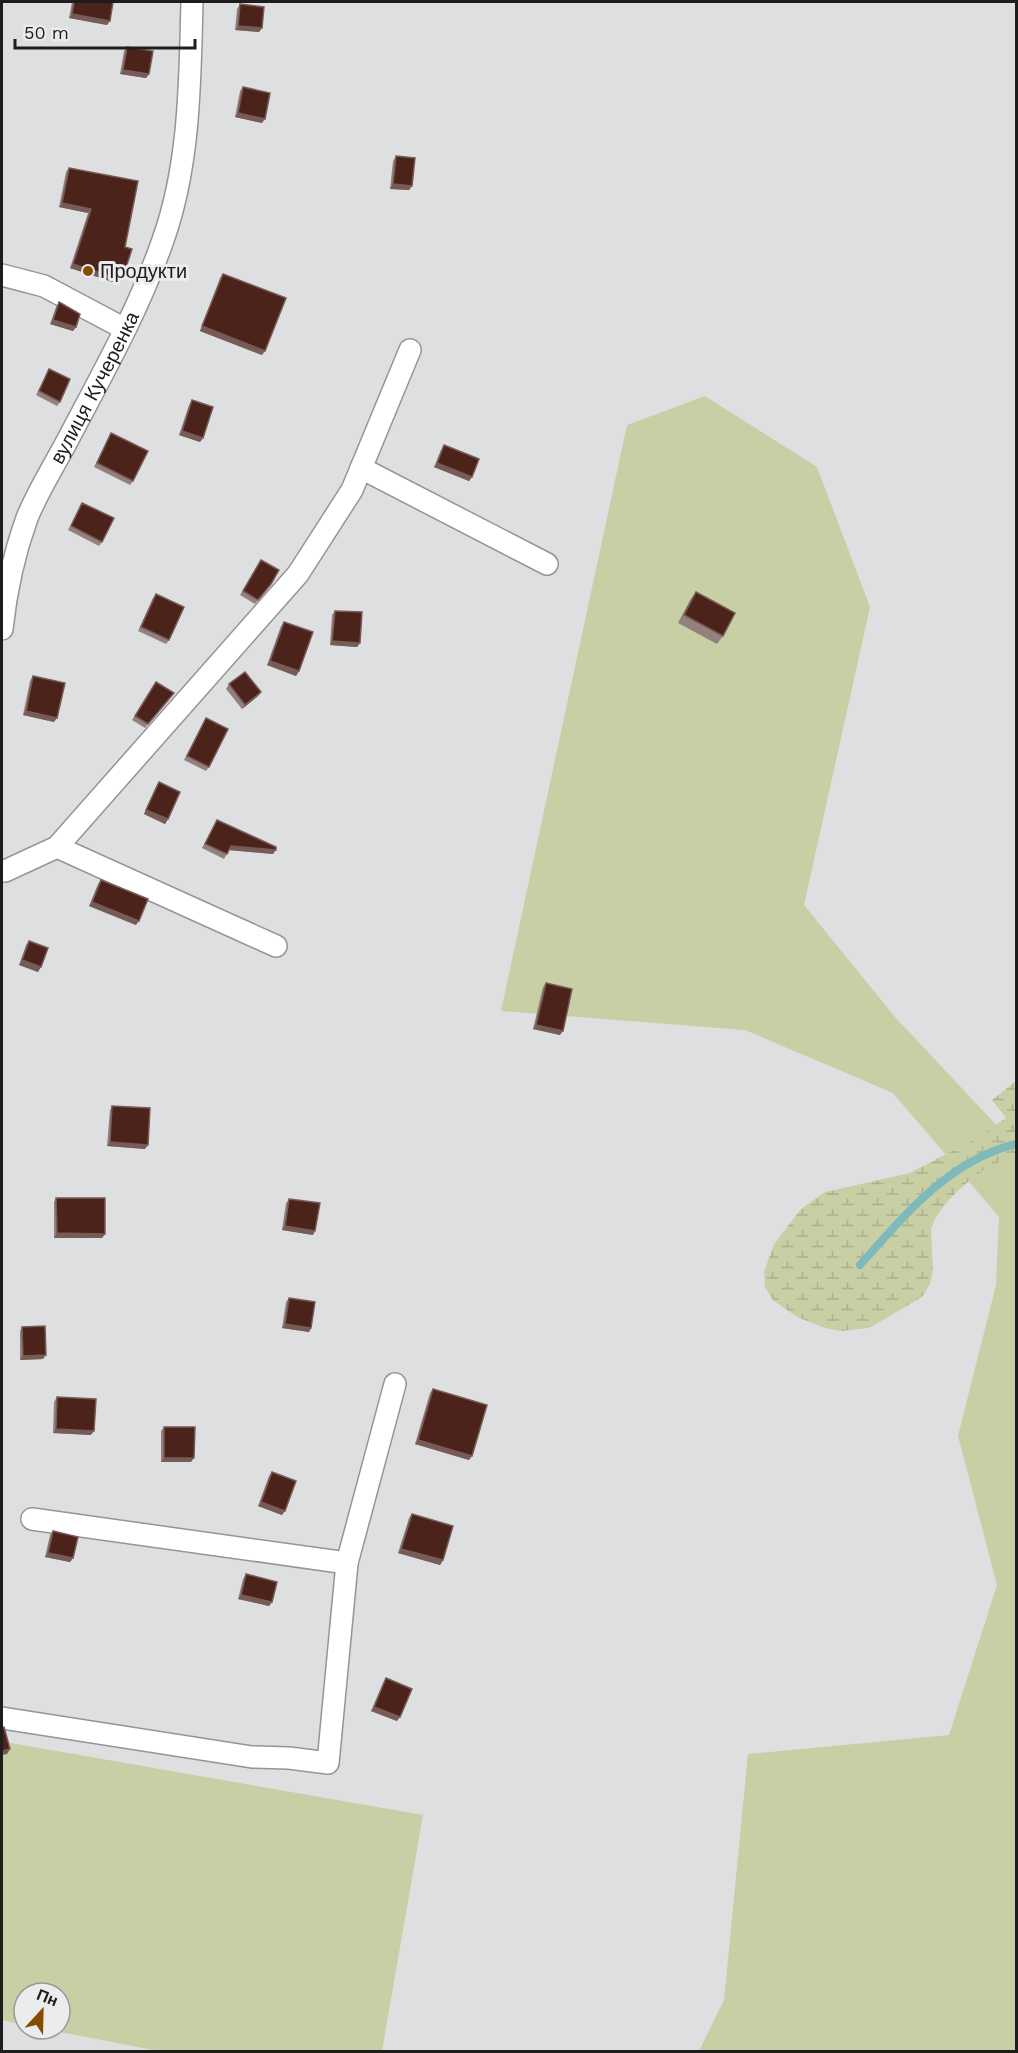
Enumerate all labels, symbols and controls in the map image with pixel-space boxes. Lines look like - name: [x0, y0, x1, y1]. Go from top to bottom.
- scale bar: [15, 12, 195, 50]
- text: 50 m: [24, 22, 69, 43]
- place label: Продукти: [100, 259, 187, 283]
- marker: Продукти: [81, 264, 95, 278]
- street label: вулиця Кучеренка: [45, 307, 144, 468]
- north arrow: [12, 1981, 72, 2041]
- text: Пн: [34, 1985, 61, 2010]

